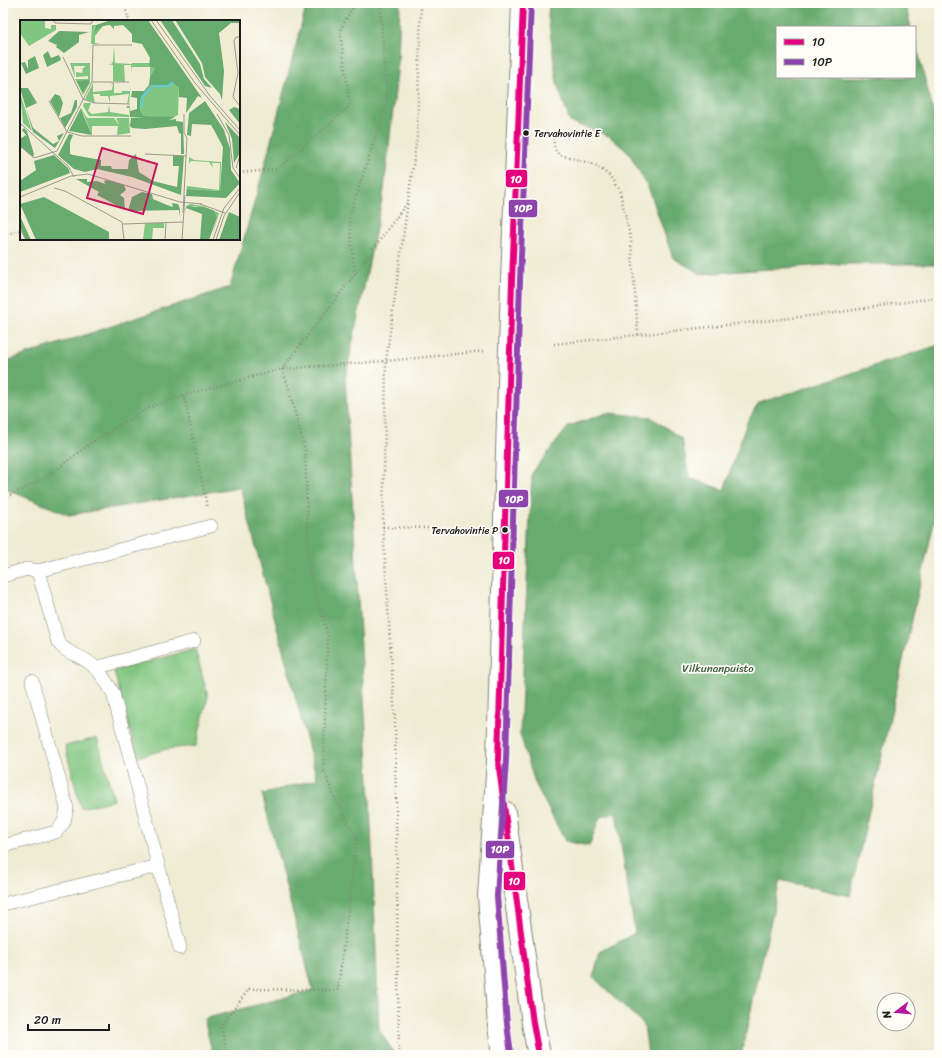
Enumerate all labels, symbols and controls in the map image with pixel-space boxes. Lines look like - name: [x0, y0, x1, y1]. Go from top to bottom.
- inset map: [20, 20, 240, 240]
- legend: [776, 26, 916, 78]
- text: 10: [812, 31, 825, 53]
- text: 10P: [812, 51, 833, 73]
- place label: Tervahovintie E: [534, 125, 602, 143]
- marker: Tervahovintie E: [521, 128, 531, 138]
- line badge: 10: [505, 169, 528, 188]
- text: 10: [510, 170, 522, 189]
- line badge: 10P: [508, 199, 538, 218]
- text: 10P: [514, 199, 532, 218]
- line badge: 10P: [498, 489, 529, 508]
- text: 10P: [505, 490, 523, 509]
- place label: Tervahovintie P: [431, 522, 498, 540]
- marker: Tervahovintie P: [500, 525, 510, 535]
- line badge: 10: [492, 551, 515, 570]
- text: 10: [498, 551, 510, 570]
- park label: Vilkunanpuisto: [682, 659, 754, 678]
- line badge: 10P: [485, 840, 515, 859]
- text: 10P: [491, 840, 509, 859]
- line badge: 10: [503, 871, 526, 891]
- text: 10: [508, 872, 520, 891]
- north arrow: [876, 992, 916, 1032]
- scale bar: [28, 1006, 109, 1032]
- text: N: [877, 1008, 897, 1022]
- text: 20 m: [34, 1009, 61, 1031]

